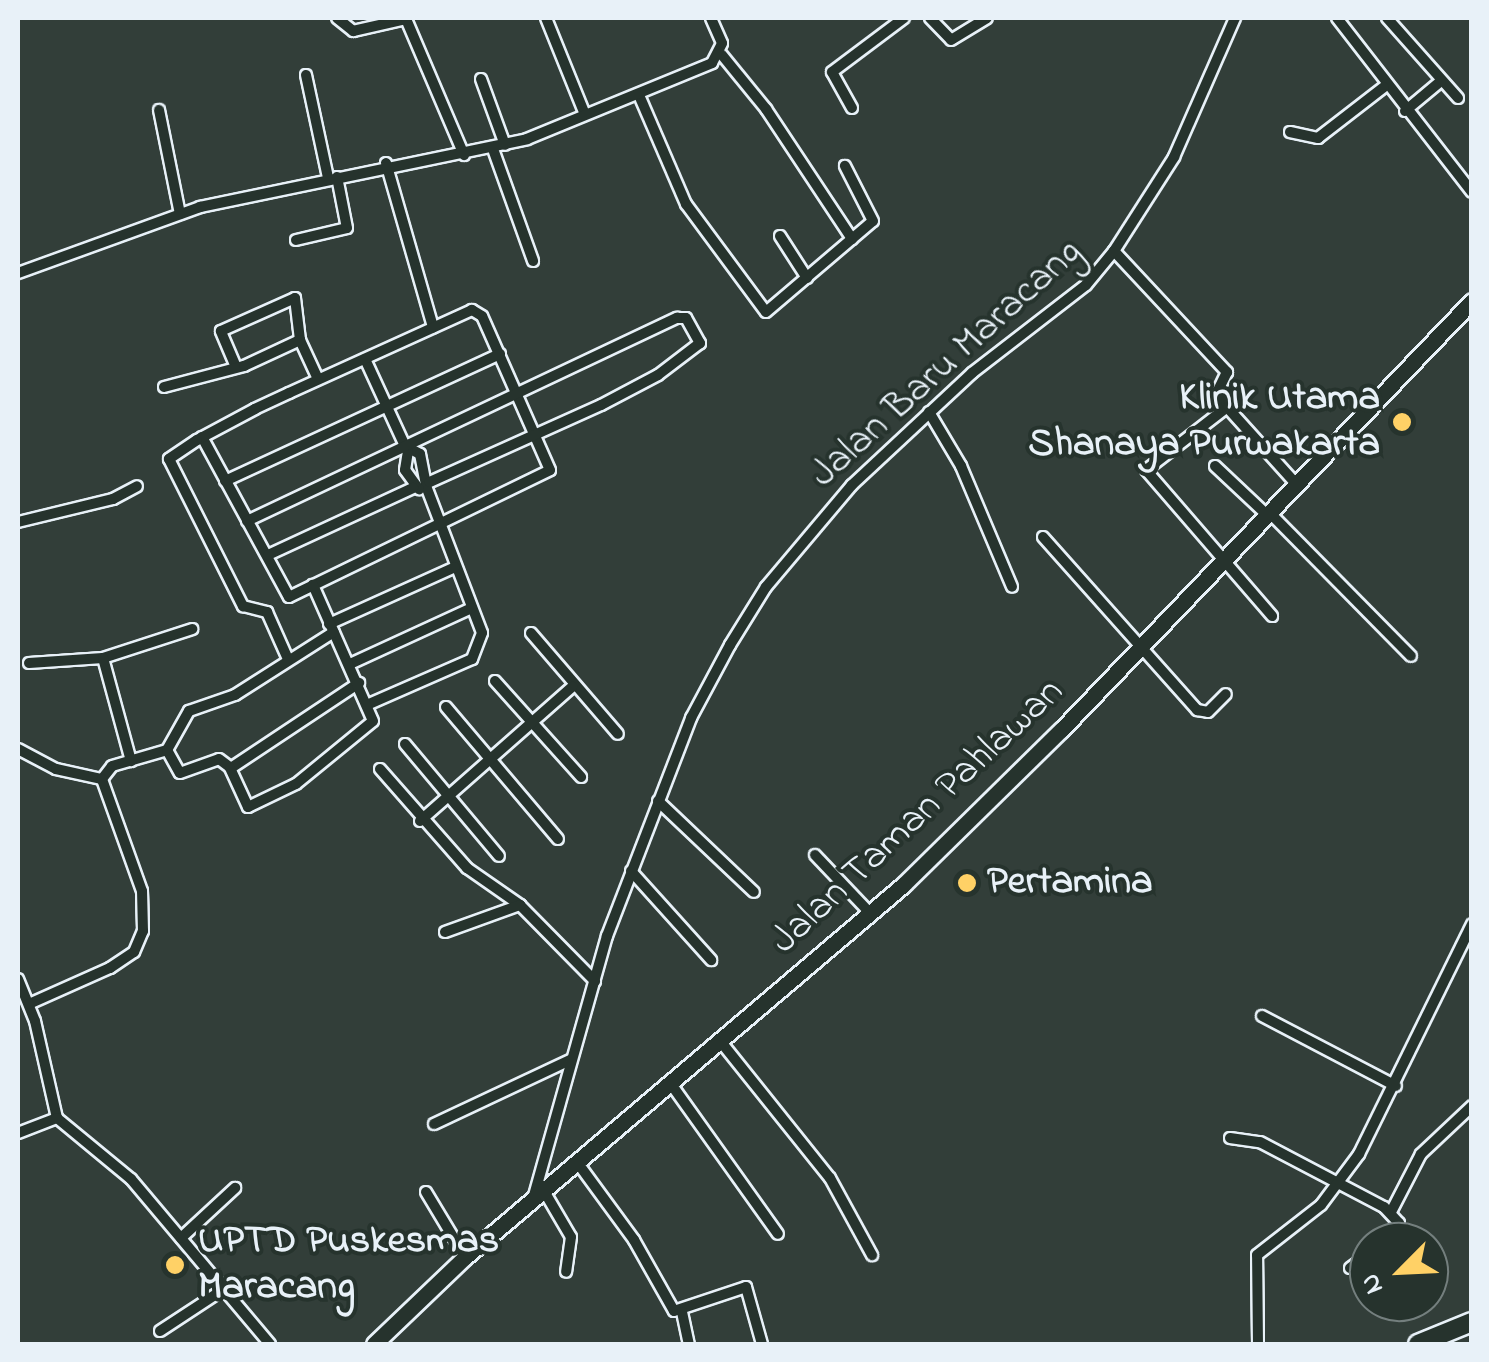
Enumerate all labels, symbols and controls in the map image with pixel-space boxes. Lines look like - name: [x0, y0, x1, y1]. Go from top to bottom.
- street label: Jalan Baru Maracang: [801, 229, 1093, 499]
- place label: Klinik Utama Shanaya Purwakarta: [1028, 375, 1380, 469]
- marker: Klinik Utama Shanaya Purwakarta: [1389, 409, 1415, 435]
- street label: Jalan Taman Pahlawan: [761, 669, 1075, 965]
- place label: Pertamina: [987, 859, 1153, 907]
- marker: Pertamina: [956, 872, 978, 894]
- place label: UPTD Puskesmas Maracang: [198, 1218, 499, 1312]
- north arrow: [1349, 1222, 1449, 1322]
- marker: UPTD Puskesmas Maracang: [162, 1252, 188, 1278]
- text: N: [1350, 1267, 1396, 1301]

